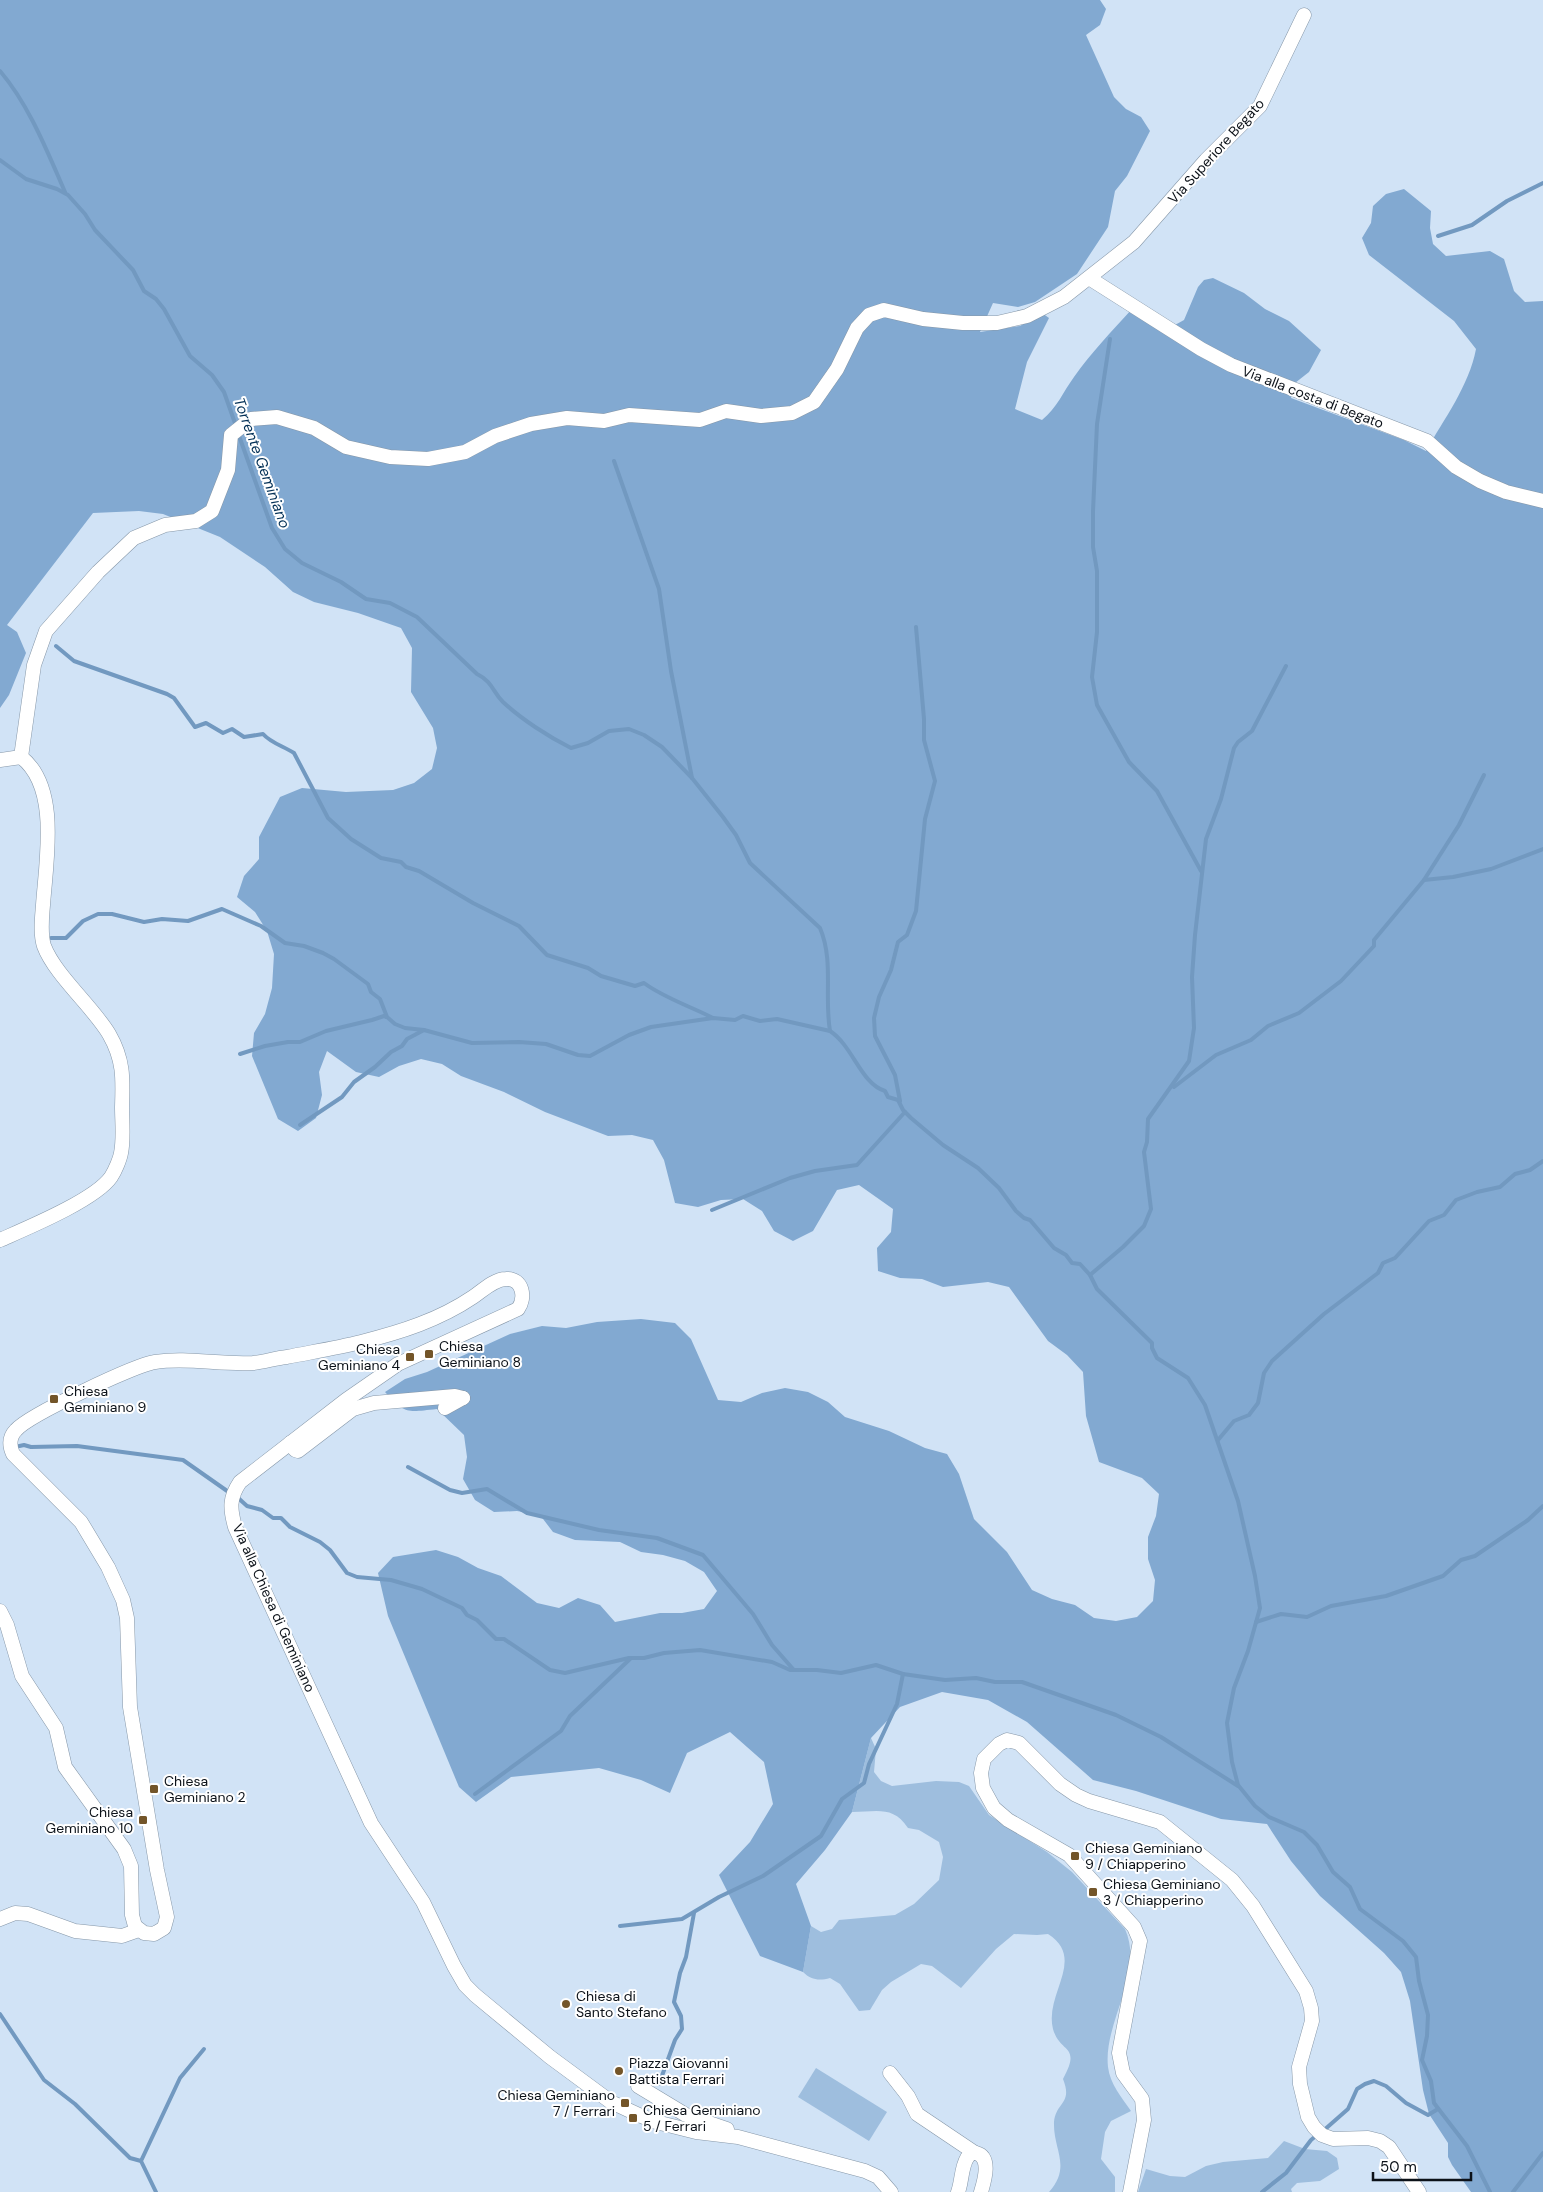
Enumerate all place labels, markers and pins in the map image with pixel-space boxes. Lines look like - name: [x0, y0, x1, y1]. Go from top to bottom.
- place label: Chiesa Geminiano 8: [439, 1337, 521, 1371]
- place label: Chiesa Geminiano 4: [318, 1340, 400, 1374]
- marker: Chiesa Geminiano 8: [423, 1348, 435, 1360]
- marker: Chiesa Geminiano 4: [404, 1351, 416, 1363]
- place label: Chiesa Geminiano 9: [64, 1382, 146, 1416]
- marker: Chiesa Geminiano 9: [48, 1393, 60, 1405]
- place label: Chiesa Geminiano 2: [164, 1772, 246, 1806]
- marker: Chiesa Geminiano 2: [148, 1783, 160, 1795]
- place label: Chiesa Geminiano 10: [46, 1803, 133, 1837]
- marker: Chiesa Geminiano 10: [137, 1814, 149, 1826]
- place label: Chiesa Geminiano 9 / Chiapperino: [1085, 1839, 1203, 1873]
- marker: Chiesa Geminiano 9 / Chiapperino: [1069, 1850, 1081, 1862]
- place label: Chiesa Geminiano 3 / Chiapperino: [1103, 1875, 1221, 1909]
- marker: Chiesa Geminiano 3 / Chiapperino: [1087, 1886, 1099, 1898]
- place label: Chiesa di Santo Stefano: [576, 1987, 667, 2021]
- marker: Chiesa di Santo Stefano: [560, 1998, 572, 2010]
- place label: Piazza Giovanni Battista Ferrari: [629, 2054, 728, 2088]
- marker: Piazza Giovanni Battista Ferrari: [613, 2065, 625, 2077]
- place label: Chiesa Geminiano 7 / Ferrari: [497, 2086, 615, 2120]
- marker: Chiesa Geminiano 7 / Ferrari: [619, 2097, 631, 2109]
- place label: Chiesa Geminiano 5 / Ferrari: [643, 2101, 761, 2135]
- marker: Chiesa Geminiano 5 / Ferrari: [627, 2112, 639, 2124]

